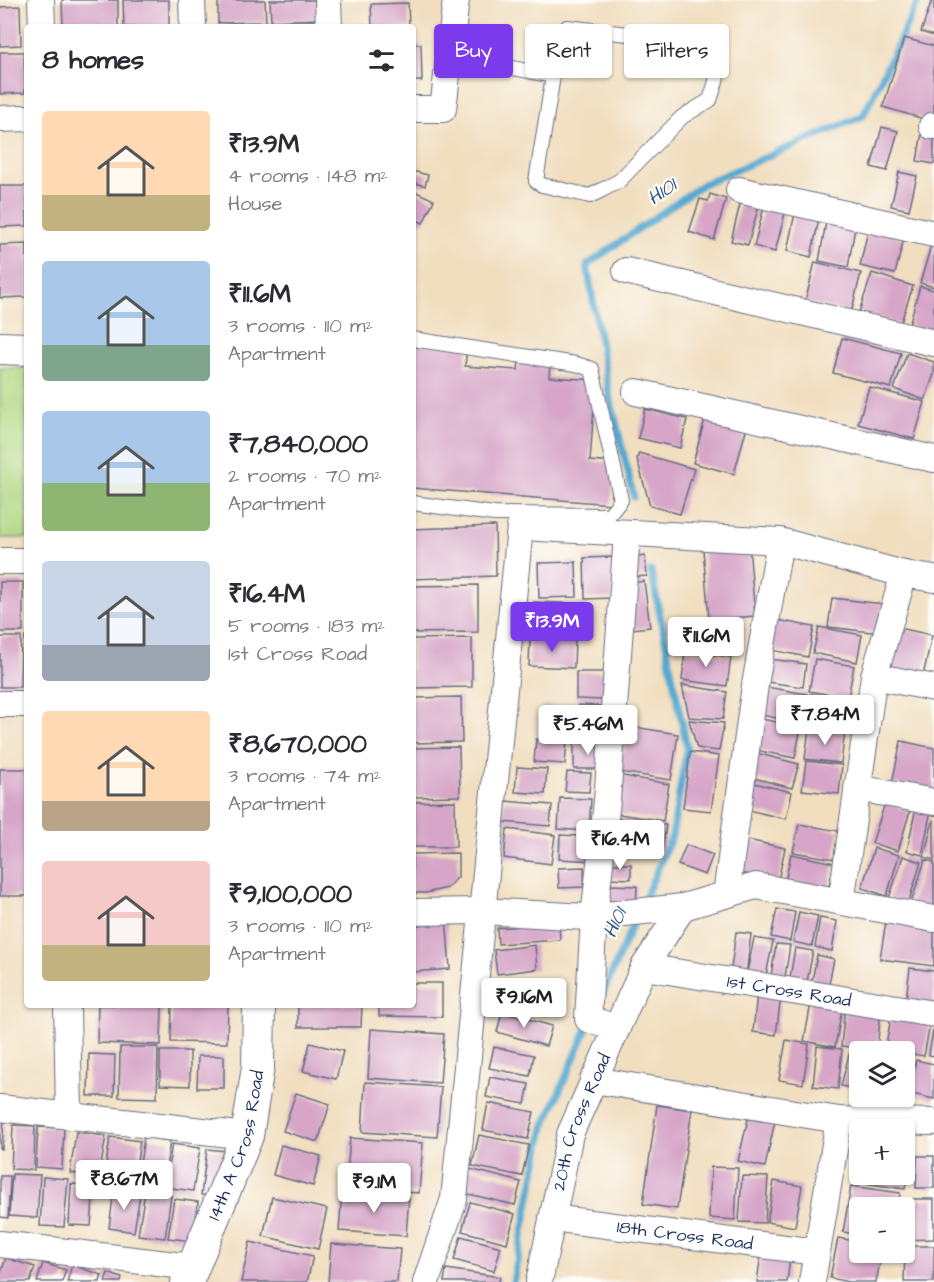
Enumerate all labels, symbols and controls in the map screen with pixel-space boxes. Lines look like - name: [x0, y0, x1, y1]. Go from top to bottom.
- chip: Buy: [434, 24, 513, 78]
- chip: Rent: [525, 24, 612, 78]
- chip: Filters: [624, 24, 729, 78]
- text: 8 homes: [42, 42, 144, 78]
- icon: filters: [365, 44, 398, 77]
- text: ₹13.9M: [228, 126, 299, 162]
- icon: home: [90, 135, 162, 207]
- text: 4 rooms · 148 m²: [228, 162, 388, 190]
- water label: H101: [642, 171, 684, 212]
- text: House: [228, 190, 282, 218]
- text: ₹11.6M: [228, 276, 291, 312]
- icon: home: [90, 285, 162, 357]
- text: 3 rooms · 110 m²: [228, 312, 373, 340]
- text: Apartment: [228, 340, 326, 368]
- text: ₹7,840,000: [228, 426, 368, 462]
- icon: home: [90, 435, 162, 507]
- text: 2 rooms · 70 m²: [228, 462, 381, 490]
- text: Apartment: [228, 490, 326, 518]
- text: ₹16.4M: [228, 576, 305, 612]
- icon: home: [90, 585, 162, 657]
- pin: ₹13.9M: [503, 602, 601, 653]
- text: ₹13.9M: [525, 607, 579, 635]
- text: 5 rooms · 183 m²: [228, 612, 385, 640]
- pin: ₹11.6M: [657, 617, 755, 668]
- text: ₹11.6M: [682, 622, 730, 650]
- text: 1st Cross Road: [228, 640, 367, 668]
- pin: ₹7.84M: [776, 695, 874, 746]
- text: ₹7.84M: [790, 700, 860, 728]
- pin: ₹5.46M: [539, 705, 637, 756]
- text: ₹5.46M: [552, 710, 624, 738]
- text: ₹8,670,000: [228, 726, 367, 762]
- icon: home: [90, 735, 162, 807]
- text: 3 rooms · 74 m²: [228, 762, 381, 790]
- text: Apartment: [228, 790, 326, 818]
- pin: ₹16.4M: [571, 820, 669, 871]
- text: ₹16.4M: [590, 825, 650, 853]
- text: ₹9,100,000: [228, 876, 352, 912]
- icon: home: [90, 885, 162, 957]
- water label: H101: [596, 901, 635, 942]
- text: 3 rooms · 110 m²: [228, 912, 373, 940]
- text: Apartment: [228, 940, 326, 968]
- street label: 1st Cross Road: [725, 968, 853, 1013]
- pin: ₹9.16M: [475, 978, 573, 1029]
- text: ₹9.16M: [495, 983, 553, 1011]
- map controls: [849, 1041, 915, 1263]
- button: layers: [849, 1041, 915, 1107]
- street label: 20th Cross Road: [546, 1049, 617, 1193]
- street label: 14th A Cross Road: [201, 1069, 270, 1224]
- button: +: [849, 1119, 915, 1185]
- pin: ₹8.67M: [75, 1160, 173, 1211]
- pin: ₹9.1M: [332, 1163, 416, 1214]
- text: ₹8.67M: [90, 1165, 158, 1193]
- text: ₹9.1M: [352, 1168, 396, 1196]
- button: −: [849, 1197, 915, 1263]
- street label: 18th Cross Road: [615, 1214, 754, 1256]

